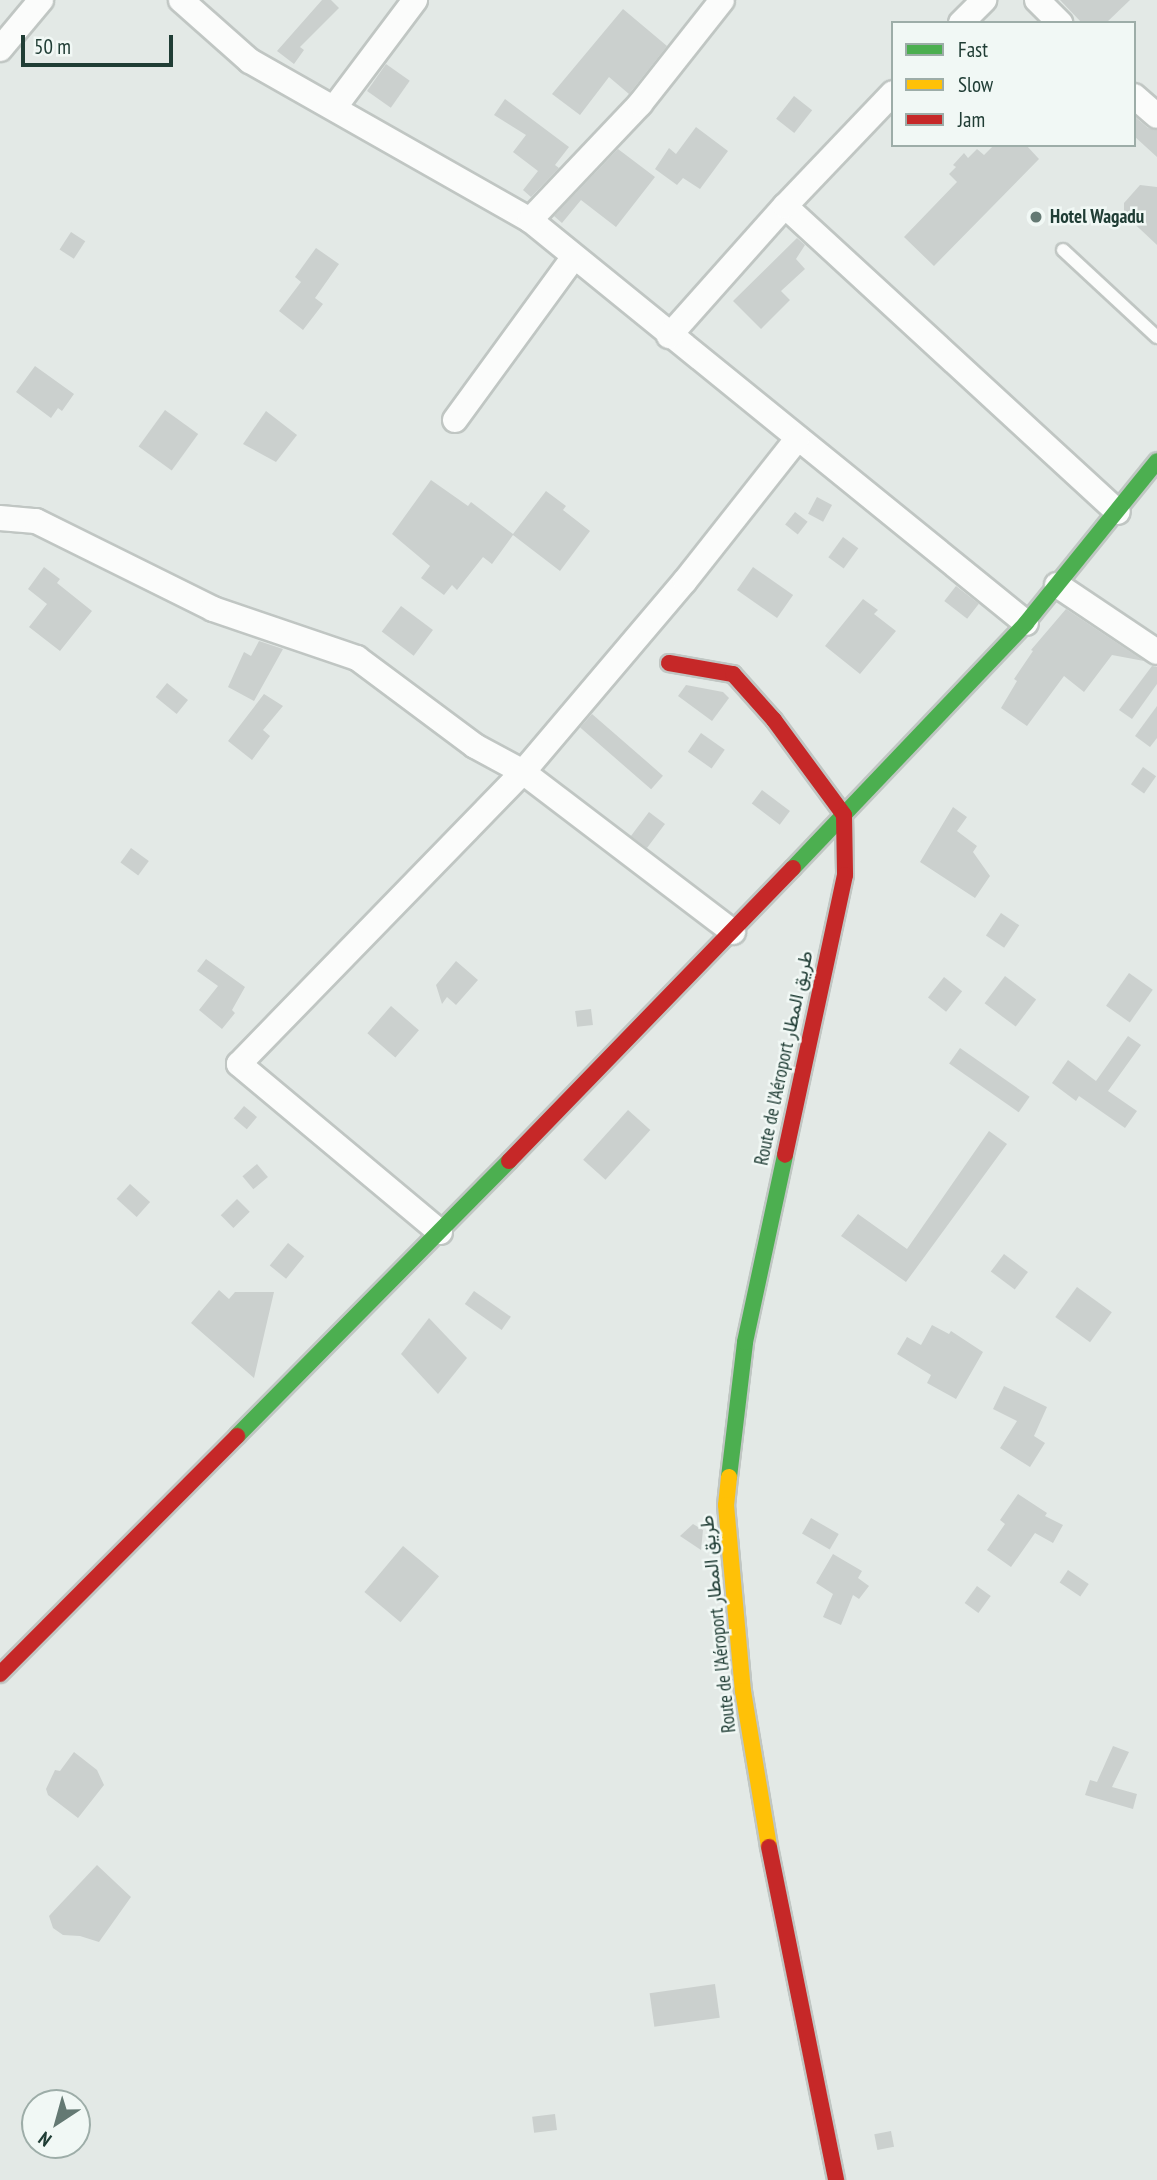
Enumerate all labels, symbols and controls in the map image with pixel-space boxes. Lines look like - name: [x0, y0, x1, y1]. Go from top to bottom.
- scale bar: [24, 21, 177, 65]
- legend: [891, 21, 1136, 147]
- text: 50 m: [34, 33, 71, 60]
- text: Fast: [958, 36, 988, 63]
- text: Slow: [958, 71, 993, 98]
- text: Jam: [958, 106, 985, 133]
- place label: Hotel Wagadu: [1050, 206, 1145, 228]
- marker: Hotel Wagadu: [1028, 209, 1044, 225]
- street label: Route de l'Aéroport طريق المطار: [750, 949, 818, 1167]
- street label: Route de l'Aéroport طريق المطار: [695, 1514, 741, 1734]
- north arrow: [21, 2089, 91, 2159]
- text: N: [34, 2127, 56, 2152]

